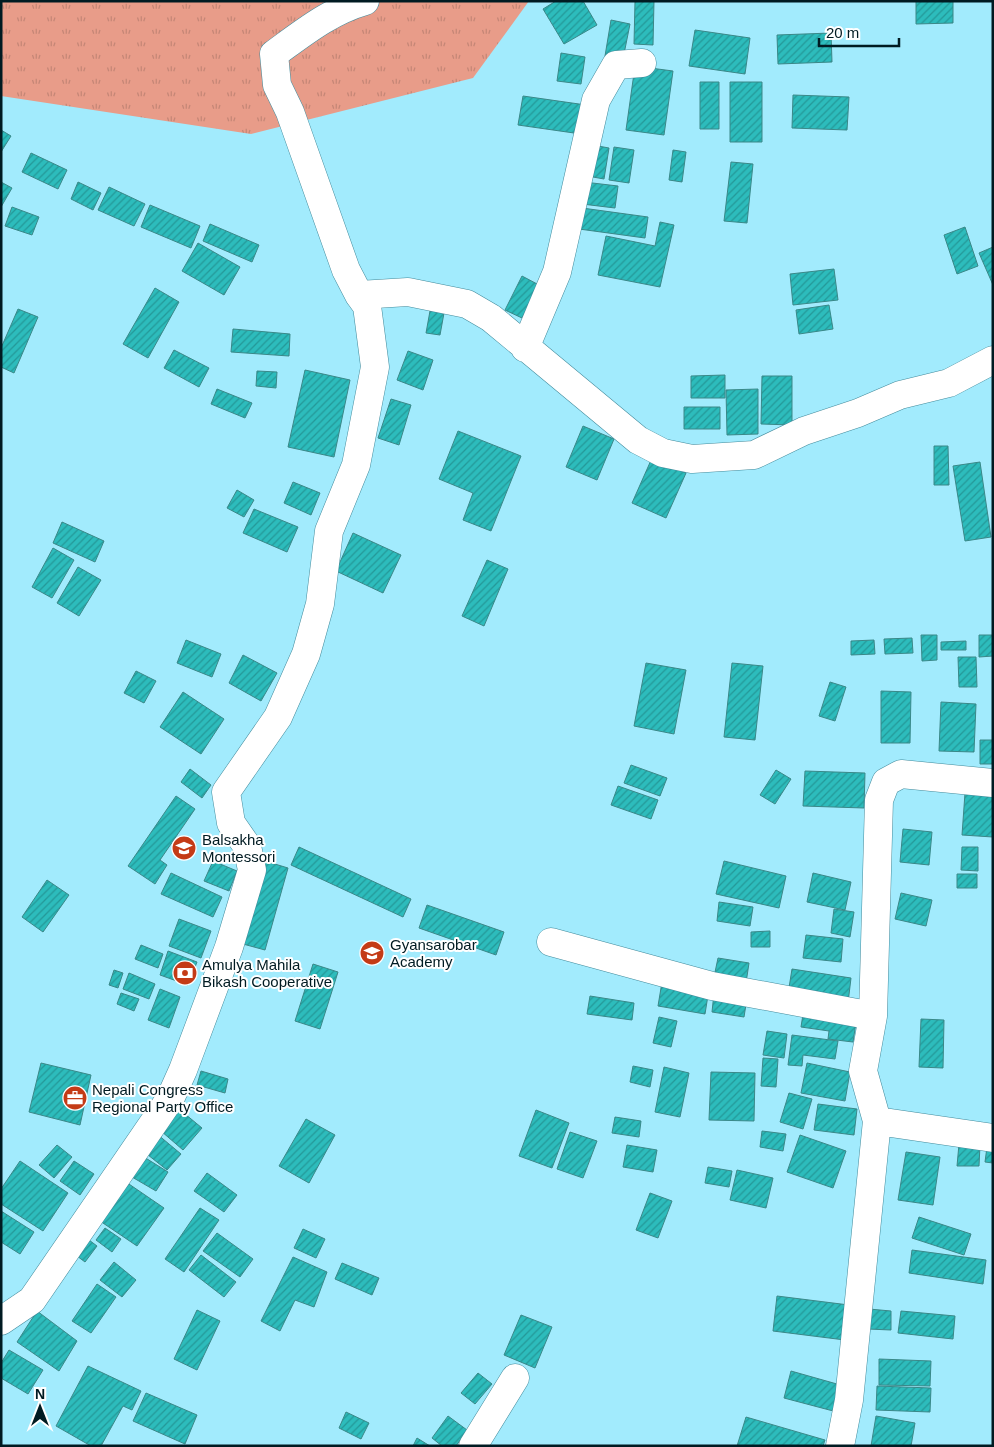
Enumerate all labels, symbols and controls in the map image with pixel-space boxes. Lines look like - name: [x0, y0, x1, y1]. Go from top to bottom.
- scale bar: [819, 15, 899, 47]
- text: 20 m: [826, 24, 859, 41]
- place label: Balsakha Montessori: [202, 831, 275, 865]
- school or university icon: Balsakha Montessori: [171, 835, 197, 861]
- place label: Gyansarobar Academy: [390, 936, 477, 970]
- school or university icon: Gyansarobar Academy: [359, 940, 385, 966]
- place label: Amulya Mahila Bikash Cooperative: [202, 956, 332, 990]
- bank icon: Amulya Mahila Bikash Cooperative: [172, 960, 198, 986]
- place label: Nepali Congress Regional Party Office: [92, 1081, 233, 1115]
- office icon: Nepali Congress Regional Party Office: [62, 1085, 88, 1111]
- north arrow: [15, 1382, 65, 1432]
- text: N: [35, 1386, 45, 1402]

